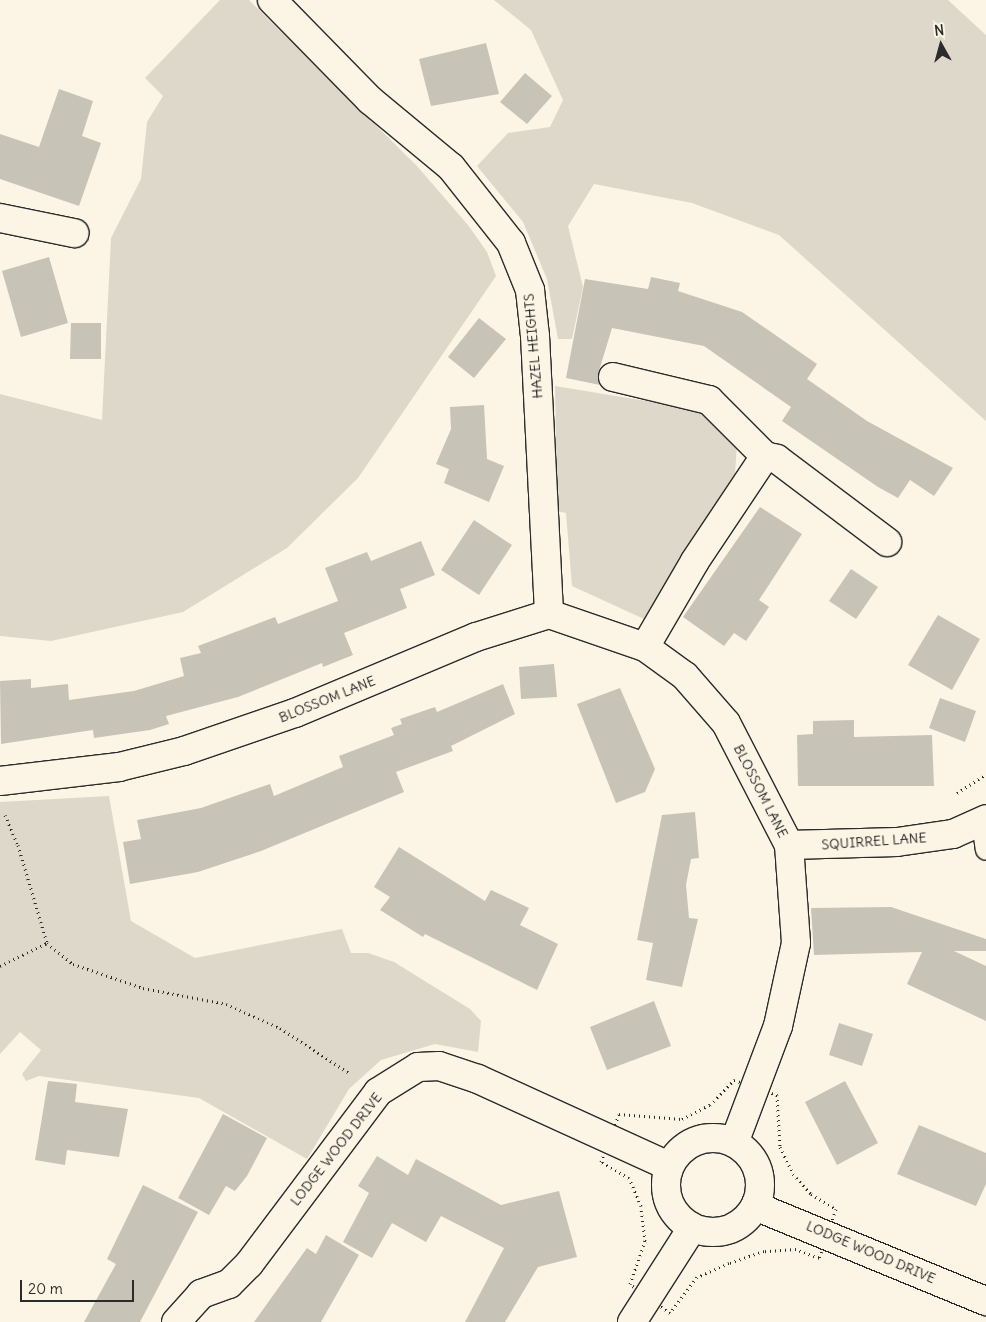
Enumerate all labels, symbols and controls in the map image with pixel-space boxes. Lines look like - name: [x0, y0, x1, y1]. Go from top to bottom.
- north arrow: [916, 20, 966, 70]
- text: N: [933, 21, 945, 40]
- street label: HAZEL HEIGHTS: [520, 293, 546, 399]
- street label: BLOSSOM LANE: [276, 672, 378, 726]
- street label: BLOSSOM LANE: [730, 741, 792, 841]
- street label: SQUIRREL LANE: [821, 829, 927, 853]
- street label: LODGE WOOD DRIVE: [287, 1089, 385, 1209]
- street label: LODGE WOOD DRIVE: [804, 1217, 938, 1287]
- scale bar: [22, 1270, 136, 1302]
- text: 20 m: [28, 1279, 63, 1298]

